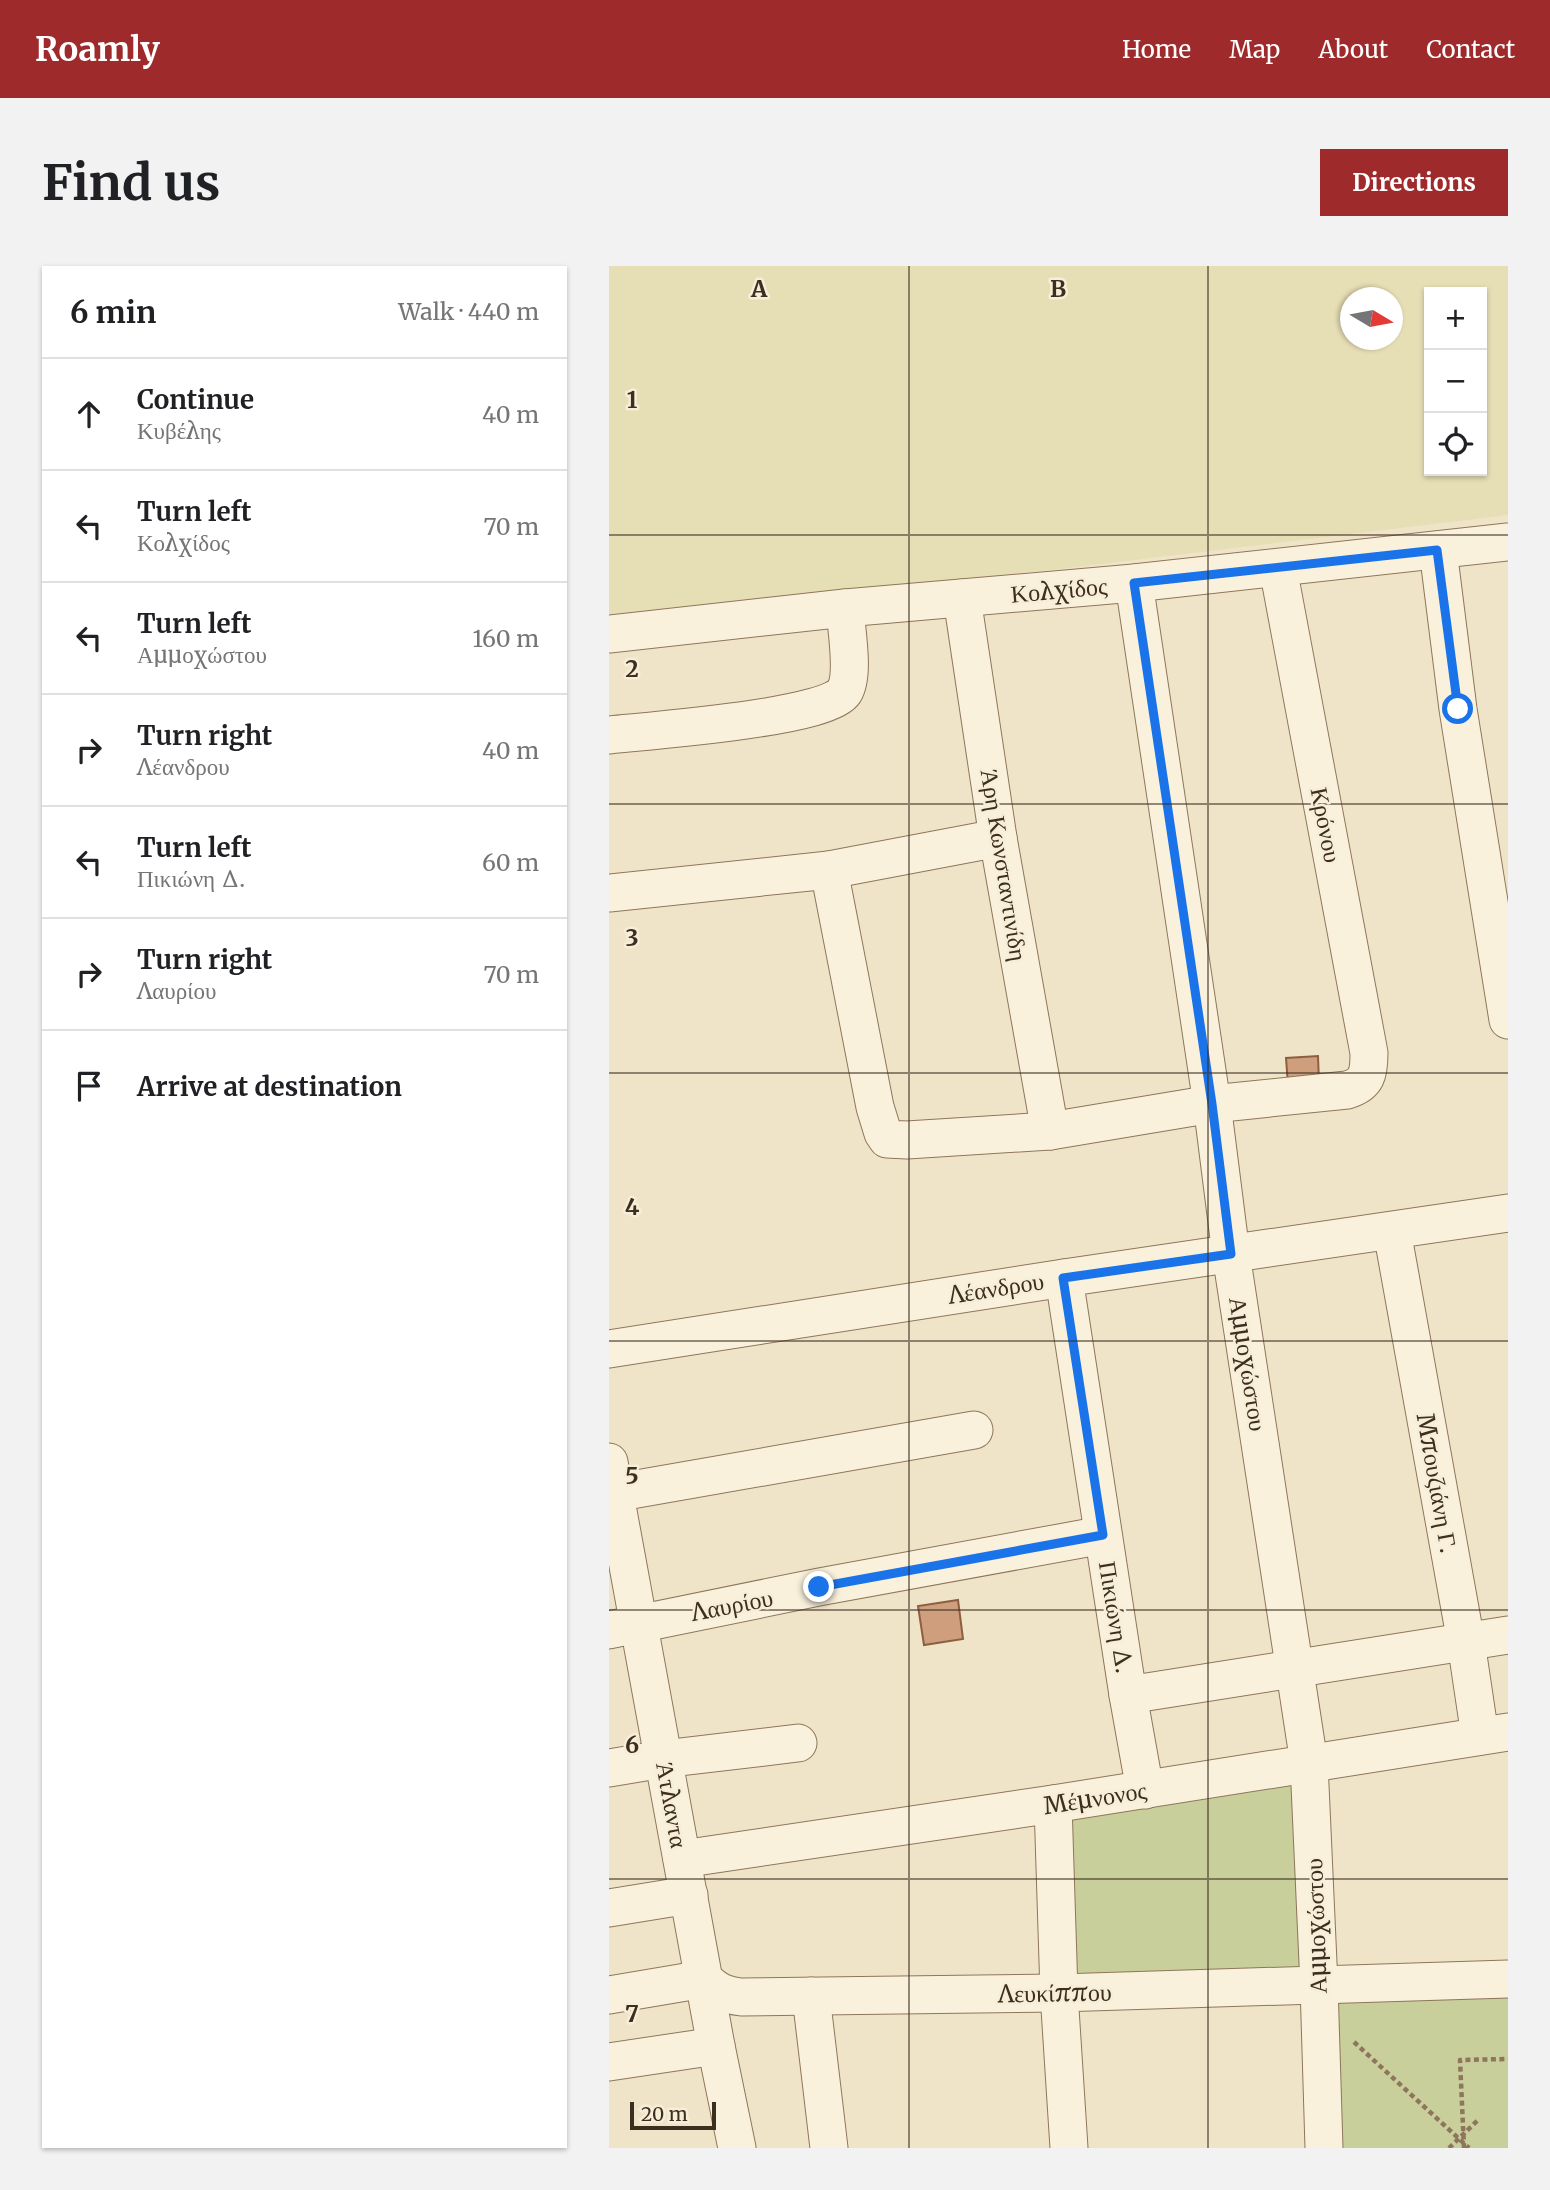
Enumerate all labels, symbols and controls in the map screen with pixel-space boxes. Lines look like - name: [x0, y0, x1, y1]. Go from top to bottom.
- text: Roamly: [35, 29, 160, 70]
- text: Home: [1122, 34, 1191, 65]
- text: Map: [1229, 34, 1280, 65]
- text: About: [1318, 34, 1388, 65]
- text: Contact: [1426, 34, 1515, 65]
- button: Directions: [1320, 149, 1508, 216]
- text: Find us: [42, 152, 220, 213]
- text: A: [750, 274, 768, 303]
- text: B: [1050, 274, 1066, 303]
- north arrow: [1340, 287, 1403, 350]
- map controls: [1424, 287, 1487, 476]
- button: +: [1424, 287, 1487, 350]
- text: 6 min: [70, 293, 156, 331]
- text: Walk · 440 m: [398, 297, 539, 326]
- button: −: [1424, 350, 1487, 413]
- text: Continue: [137, 383, 254, 416]
- text: 1: [627, 385, 638, 414]
- icon: ahead: [70, 395, 108, 433]
- text: 40 m: [482, 400, 539, 429]
- button: locate: [1424, 413, 1487, 476]
- text: Κυβέλης: [137, 416, 221, 445]
- text: Turn left: [137, 495, 251, 528]
- icon: left: [70, 507, 108, 545]
- text: 70 m: [483, 512, 539, 541]
- text: Κολχίδος: [137, 528, 230, 557]
- street label: Κολχίδος: [1009, 570, 1109, 610]
- text: Turn left: [137, 607, 251, 640]
- icon: left: [70, 619, 108, 657]
- text: 160 m: [473, 624, 539, 653]
- text: Αμμοχώστου: [137, 640, 267, 669]
- text: 2: [625, 654, 639, 683]
- route start: [1442, 693, 1473, 724]
- text: Turn right: [137, 719, 272, 752]
- icon: right: [70, 731, 108, 769]
- text: 40 m: [482, 736, 539, 765]
- text: Λέανδρου: [137, 752, 230, 781]
- street label: Άρη Κωνσταντινίδη: [974, 767, 1034, 963]
- street label: Κρόνου: [1304, 785, 1348, 865]
- text: Turn left: [137, 831, 251, 864]
- icon: left: [70, 843, 108, 881]
- text: 60 m: [482, 848, 539, 877]
- text: Πικιώνη Δ.: [137, 864, 245, 893]
- text: 3: [625, 923, 639, 952]
- text: Turn right: [137, 943, 272, 976]
- icon: right: [70, 955, 108, 993]
- text: 70 m: [483, 960, 539, 989]
- text: Λαυρίου: [137, 976, 216, 1005]
- icon: arrive: [70, 1067, 108, 1105]
- text: Arrive at destination: [137, 1070, 402, 1103]
- text: 4: [625, 1192, 640, 1221]
- street label: Λέανδρου: [945, 1265, 1046, 1311]
- street label: Αμμοχώστου: [1222, 1295, 1274, 1433]
- street label: Μπουζιάνη Γ.: [1409, 1411, 1465, 1555]
- text: 5: [625, 1461, 639, 1490]
- street label: Πικιώνη Δ.: [1092, 1559, 1140, 1675]
- route end: [803, 1571, 834, 1602]
- street label: Λαυρίου: [687, 1582, 776, 1628]
- text: 6: [625, 1730, 639, 1759]
- street label: Άτλαντα: [649, 1760, 695, 1851]
- street label: Μέμνονος: [1041, 1774, 1149, 1821]
- street label: Αμμοχώστου: [1298, 1858, 1334, 1994]
- street label: Λευκίππου: [997, 1977, 1112, 2010]
- text: 7: [625, 1999, 639, 2028]
- scale bar: [630, 2099, 716, 2131]
- text: 20 m: [641, 2102, 688, 2126]

